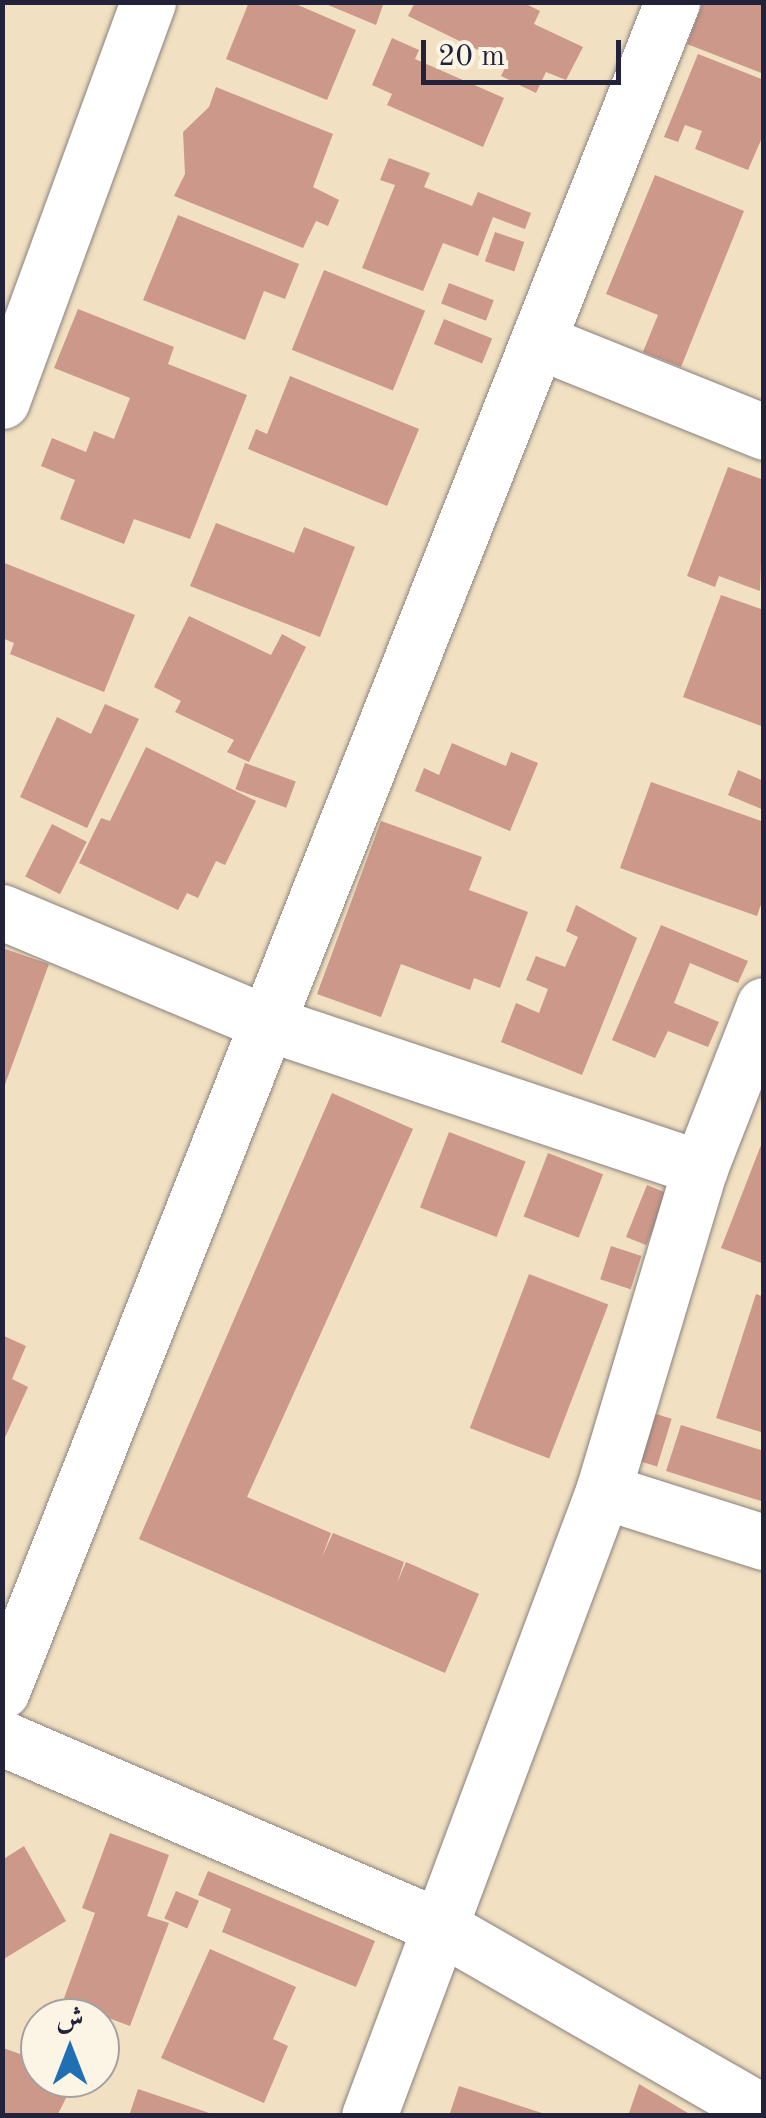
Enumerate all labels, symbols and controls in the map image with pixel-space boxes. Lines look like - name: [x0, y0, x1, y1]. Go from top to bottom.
- scale bar: [426, 20, 626, 82]
- text: 20 m: [438, 42, 505, 72]
- north arrow: [20, 1998, 120, 2098]
- text: ش: [56, 2006, 84, 2034]

